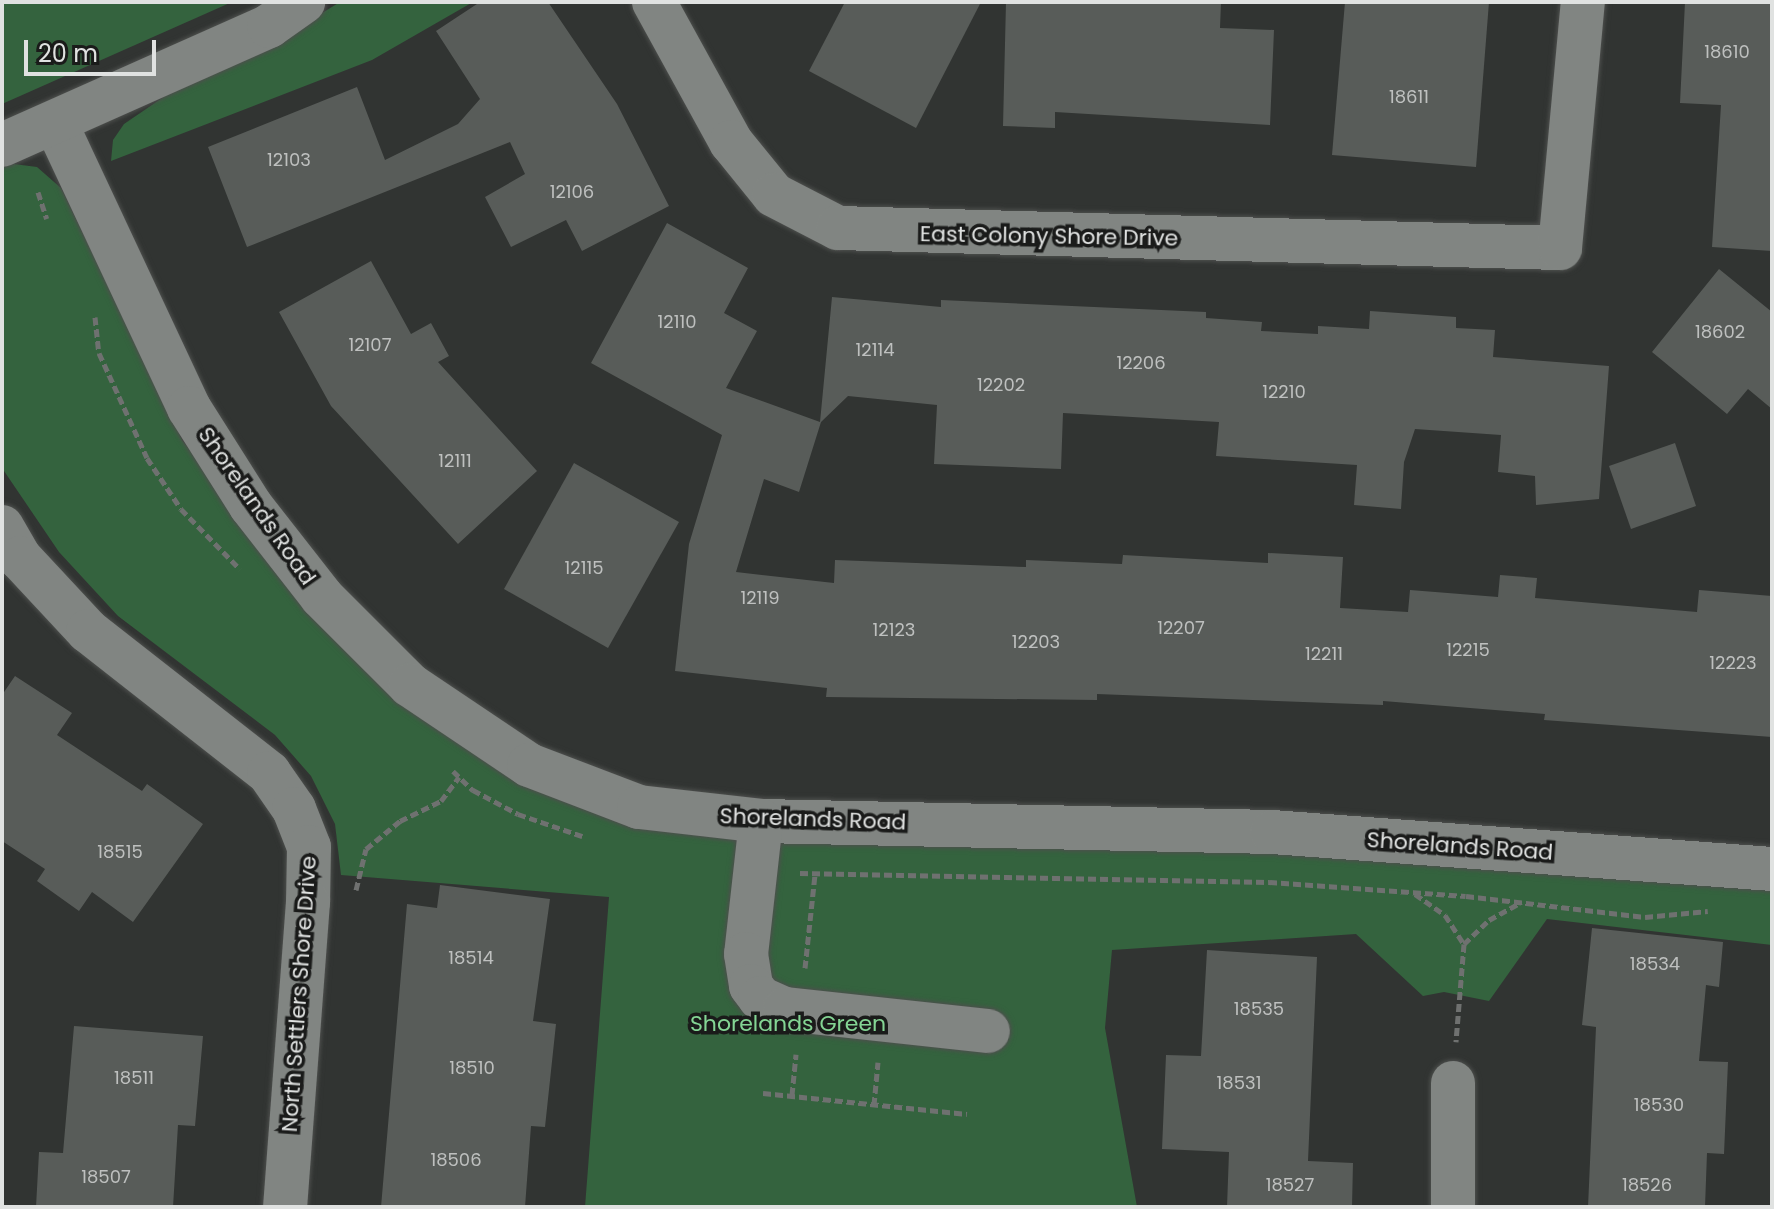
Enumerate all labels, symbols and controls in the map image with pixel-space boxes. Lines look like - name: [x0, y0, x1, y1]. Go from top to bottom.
- scale bar: [28, 24, 160, 74]
- text: 20 m: [38, 37, 98, 70]
- house number: 18610: [1704, 41, 1750, 63]
- house number: 18611: [1389, 86, 1429, 108]
- house number: 12103: [267, 149, 311, 171]
- house number: 12106: [550, 181, 594, 203]
- street label: East Colony Shore Drive: [920, 221, 1178, 251]
- house number: 12110: [658, 311, 696, 333]
- house number: 18602: [1695, 321, 1745, 343]
- house number: 12107: [348, 334, 392, 356]
- house number: 12114: [856, 339, 894, 361]
- house number: 12206: [1116, 352, 1166, 374]
- house number: 12202: [977, 374, 1025, 396]
- house number: 12210: [1262, 381, 1306, 403]
- street label: Shorelands Road: [193, 422, 321, 590]
- house number: 12111: [438, 450, 472, 472]
- house number: 12115: [565, 557, 603, 579]
- house number: 12119: [741, 587, 779, 609]
- house number: 12207: [1157, 617, 1205, 639]
- house number: 12123: [873, 619, 915, 641]
- house number: 12203: [1012, 631, 1060, 653]
- house number: 12215: [1446, 639, 1490, 661]
- house number: 12211: [1305, 643, 1343, 665]
- house number: 12223: [1709, 652, 1757, 674]
- street label: Shorelands Road: [719, 803, 907, 835]
- street label: Shorelands Road: [1366, 826, 1554, 866]
- house number: 18515: [97, 841, 143, 863]
- street label: North Settlers Shore Drive: [276, 855, 322, 1133]
- house number: 18514: [448, 947, 494, 969]
- house number: 18534: [1630, 953, 1680, 975]
- house number: 18535: [1234, 998, 1284, 1020]
- park label: Shorelands Green: [690, 1011, 886, 1037]
- house number: 18510: [449, 1057, 495, 1079]
- house number: 18511: [114, 1067, 154, 1089]
- house number: 18531: [1217, 1072, 1261, 1094]
- house number: 18530: [1634, 1094, 1684, 1116]
- house number: 18506: [430, 1149, 482, 1171]
- house number: 18507: [81, 1166, 131, 1188]
- house number: 18527: [1266, 1174, 1314, 1196]
- house number: 18526: [1622, 1174, 1672, 1196]

